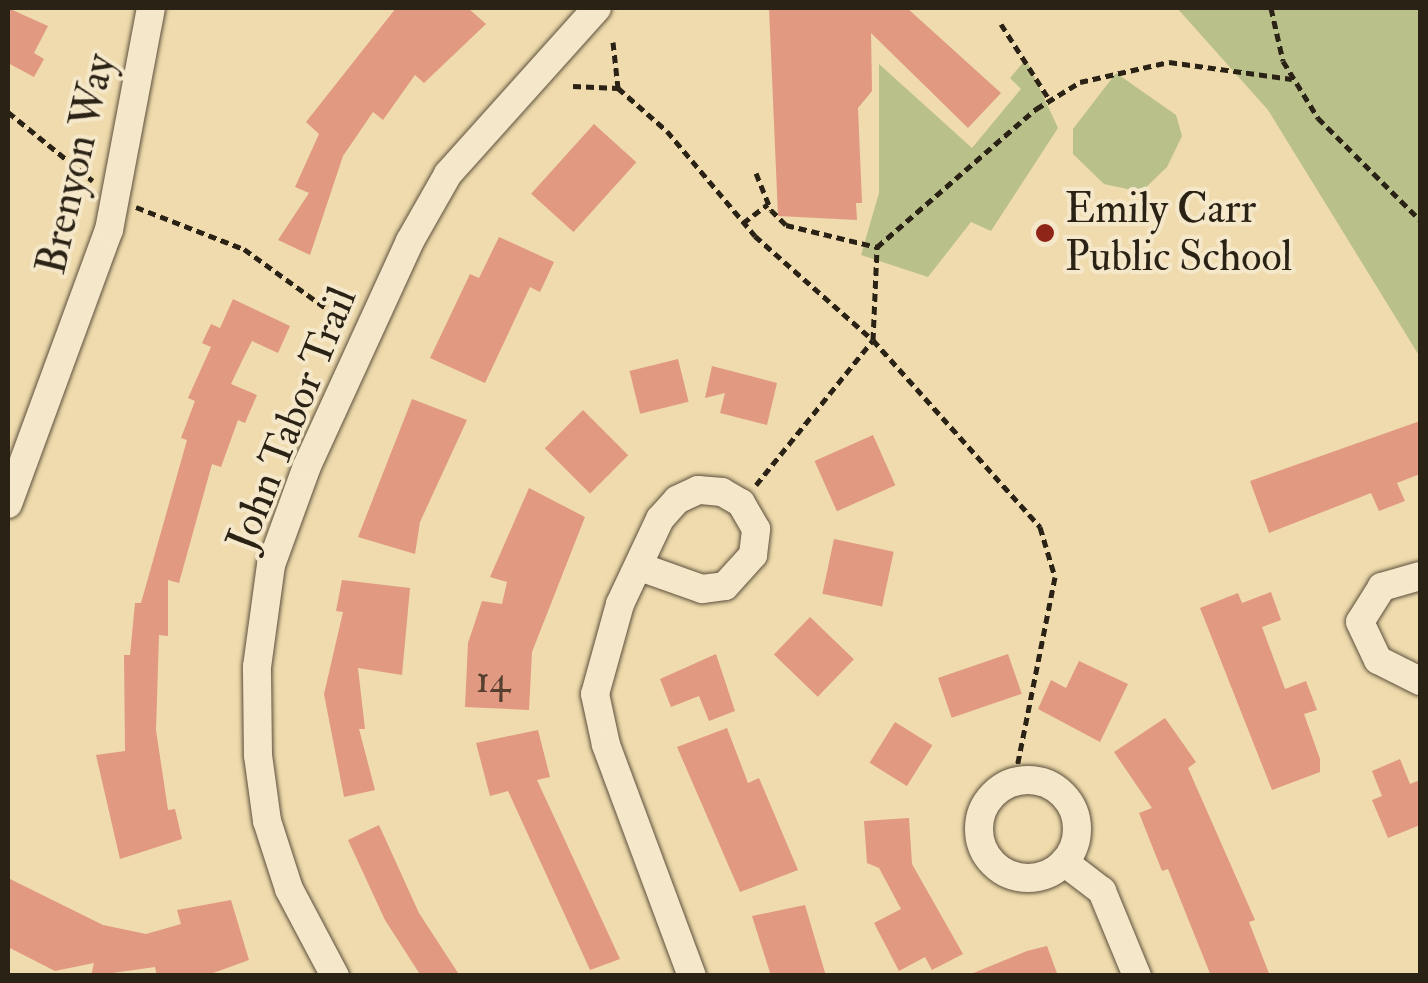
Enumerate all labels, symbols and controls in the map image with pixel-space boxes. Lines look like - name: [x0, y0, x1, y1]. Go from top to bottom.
- street label: Brenyon Way: [26, 49, 126, 279]
- place label: Emily Carr Public School: [1065, 184, 1292, 282]
- marker: Emily Carr Public School: [1034, 222, 1056, 244]
- street label: John Tabor Trail: [216, 280, 368, 558]
- house number: 14: [476, 658, 510, 704]

